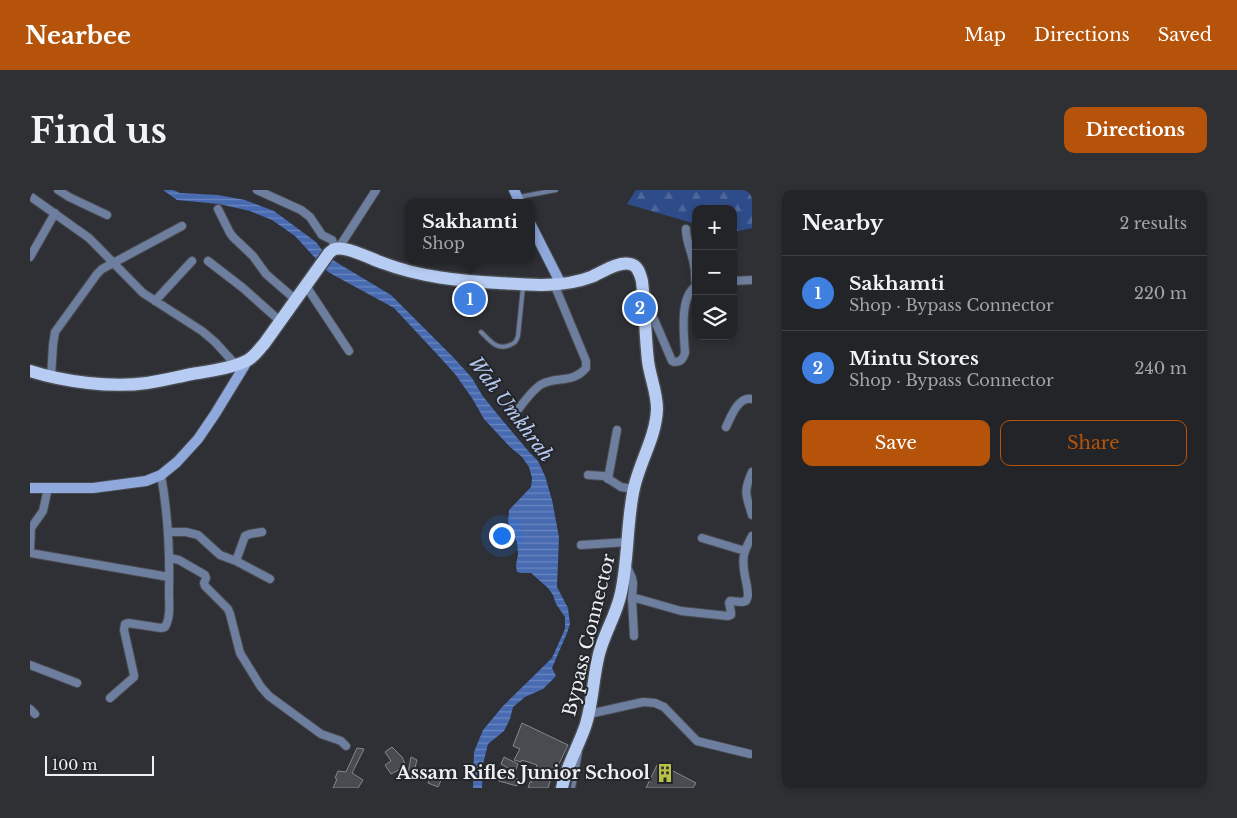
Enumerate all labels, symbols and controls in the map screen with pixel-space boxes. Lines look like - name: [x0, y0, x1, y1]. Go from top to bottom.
- text: Nearbee: [25, 21, 131, 50]
- text: Map: [964, 24, 1006, 46]
- text: Directions: [1034, 24, 1130, 46]
- text: Saved: [1158, 24, 1212, 46]
- button: Directions: [1064, 107, 1207, 153]
- text: Find us: [30, 109, 167, 152]
- popup: [405, 199, 535, 264]
- map controls: [692, 205, 737, 340]
- button: +: [692, 205, 737, 250]
- text: Sakhamti: [422, 210, 518, 233]
- text: Nearby: [802, 210, 883, 236]
- text: 2 results: [1119, 213, 1187, 233]
- text: Shop: [422, 233, 465, 253]
- button: −: [692, 250, 737, 295]
- text: Sakhamti: [849, 272, 945, 295]
- pin: 1: [454, 280, 486, 318]
- text: 1: [815, 283, 821, 303]
- text: 220 m: [1134, 283, 1187, 303]
- pin: 2: [624, 289, 656, 327]
- button: layers: [692, 295, 737, 340]
- text: Shop · Bypass Connector: [849, 295, 1054, 315]
- text: Mintu Stores: [849, 347, 979, 370]
- water label: Wah Umkhrah: [464, 352, 558, 466]
- text: 2: [813, 358, 823, 378]
- text: 240 m: [1135, 358, 1187, 378]
- text: Shop · Bypass Connector: [849, 370, 1054, 390]
- button: Save: [802, 420, 990, 466]
- button: Share: [1000, 420, 1187, 466]
- your location: [489, 523, 515, 549]
- street label: Bypass Connector: [558, 551, 620, 719]
- scale bar: [45, 753, 154, 776]
- text: 100 m: [52, 756, 97, 774]
- place label: Assam Rifles Junior School: [395, 762, 651, 784]
- building icon: Assam Rifles Junior School: [654, 762, 676, 784]

